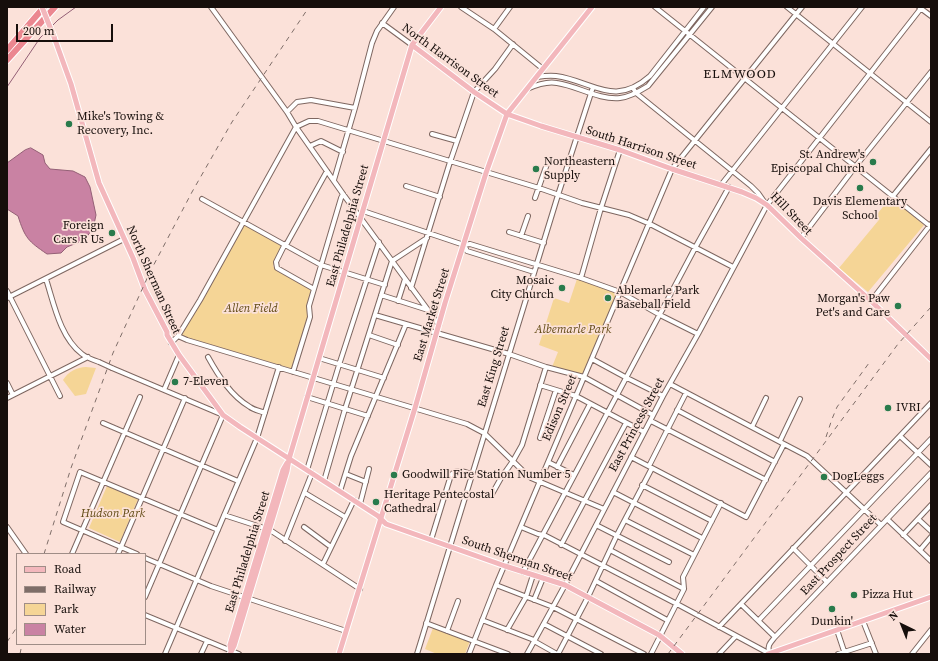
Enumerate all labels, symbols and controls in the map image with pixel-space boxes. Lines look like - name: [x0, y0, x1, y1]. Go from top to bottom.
- scale bar: [18, 16, 115, 42]
- street label: North Harrison Street: [399, 21, 501, 101]
- text: 200 m: [23, 23, 55, 39]
- district label: ELMWOOD: [703, 67, 777, 83]
- place label: Mike's Towing & Recovery, Inc.: [77, 110, 164, 138]
- marker: Mike's Towing & Recovery, Inc.: [64, 119, 74, 129]
- street label: South Harrison Street: [584, 123, 698, 173]
- place label: St. Andrew's Episcopal Church: [771, 148, 865, 176]
- place label: Northeastern Supply: [544, 155, 615, 183]
- marker: St. Andrew's Episcopal Church: [868, 157, 878, 167]
- street label: East Philadelphia Street: [324, 163, 372, 289]
- marker: Northeastern Supply: [531, 164, 541, 174]
- marker: Davis Elementary School: [855, 183, 865, 193]
- street label: Hill Street: [767, 190, 815, 238]
- place label: Davis Elementary School: [813, 195, 907, 223]
- place label: Foreign Cars R Us: [53, 219, 104, 247]
- street label: North Sherman Street: [123, 224, 183, 336]
- marker: Foreign Cars R Us: [107, 228, 117, 238]
- street label: East Market Street: [411, 267, 453, 363]
- place label: Mosaic City Church: [490, 274, 554, 302]
- marker: Mosaic City Church: [557, 283, 567, 293]
- place label: Ablemarle Park Baseball Field: [616, 284, 699, 312]
- place label: Morgan's Paw Pet's and Care: [816, 292, 890, 320]
- marker: Ablemarle Park Baseball Field: [603, 293, 613, 303]
- marker: Morgan's Paw Pet's and Care: [893, 301, 903, 311]
- park label: Allen Field: [224, 302, 278, 316]
- park label: Albemarle Park: [535, 323, 611, 337]
- street label: East King Street: [475, 325, 513, 409]
- street label: Edison Street: [540, 373, 580, 443]
- place label: 7-Eleven: [183, 375, 229, 389]
- street label: East Princess Street: [606, 376, 668, 474]
- marker: 7-Eleven: [170, 377, 180, 387]
- place label: IVRI: [896, 401, 921, 415]
- marker: IVRI: [883, 403, 893, 413]
- place label: Goodwill Fire Station Number 5: [402, 468, 570, 482]
- marker: Goodwill Fire Station Number 5: [389, 470, 399, 480]
- place label: DogLeggs: [832, 470, 884, 484]
- marker: DogLeggs: [819, 472, 829, 482]
- place label: Heritage Pentecostal Cathedral: [384, 488, 494, 516]
- street label: East Philadelphia Street: [223, 489, 273, 615]
- marker: Heritage Pentecostal Cathedral: [371, 497, 381, 507]
- park label: Hudson Park: [81, 507, 145, 521]
- street label: East Prospect Street: [798, 512, 880, 598]
- street label: South Sherman Street: [460, 533, 574, 585]
- legend: [16, 553, 146, 645]
- text: Road: [54, 561, 81, 577]
- text: Railway: [54, 581, 96, 597]
- place label: Pizza Hut: [862, 588, 913, 602]
- marker: Pizza Hut: [849, 590, 859, 600]
- text: Park: [54, 601, 79, 617]
- marker: Dunkin': [827, 604, 837, 614]
- north arrow: [882, 605, 922, 645]
- text: N: [885, 608, 902, 624]
- place label: Dunkin': [811, 615, 853, 629]
- text: Water: [54, 621, 86, 637]

